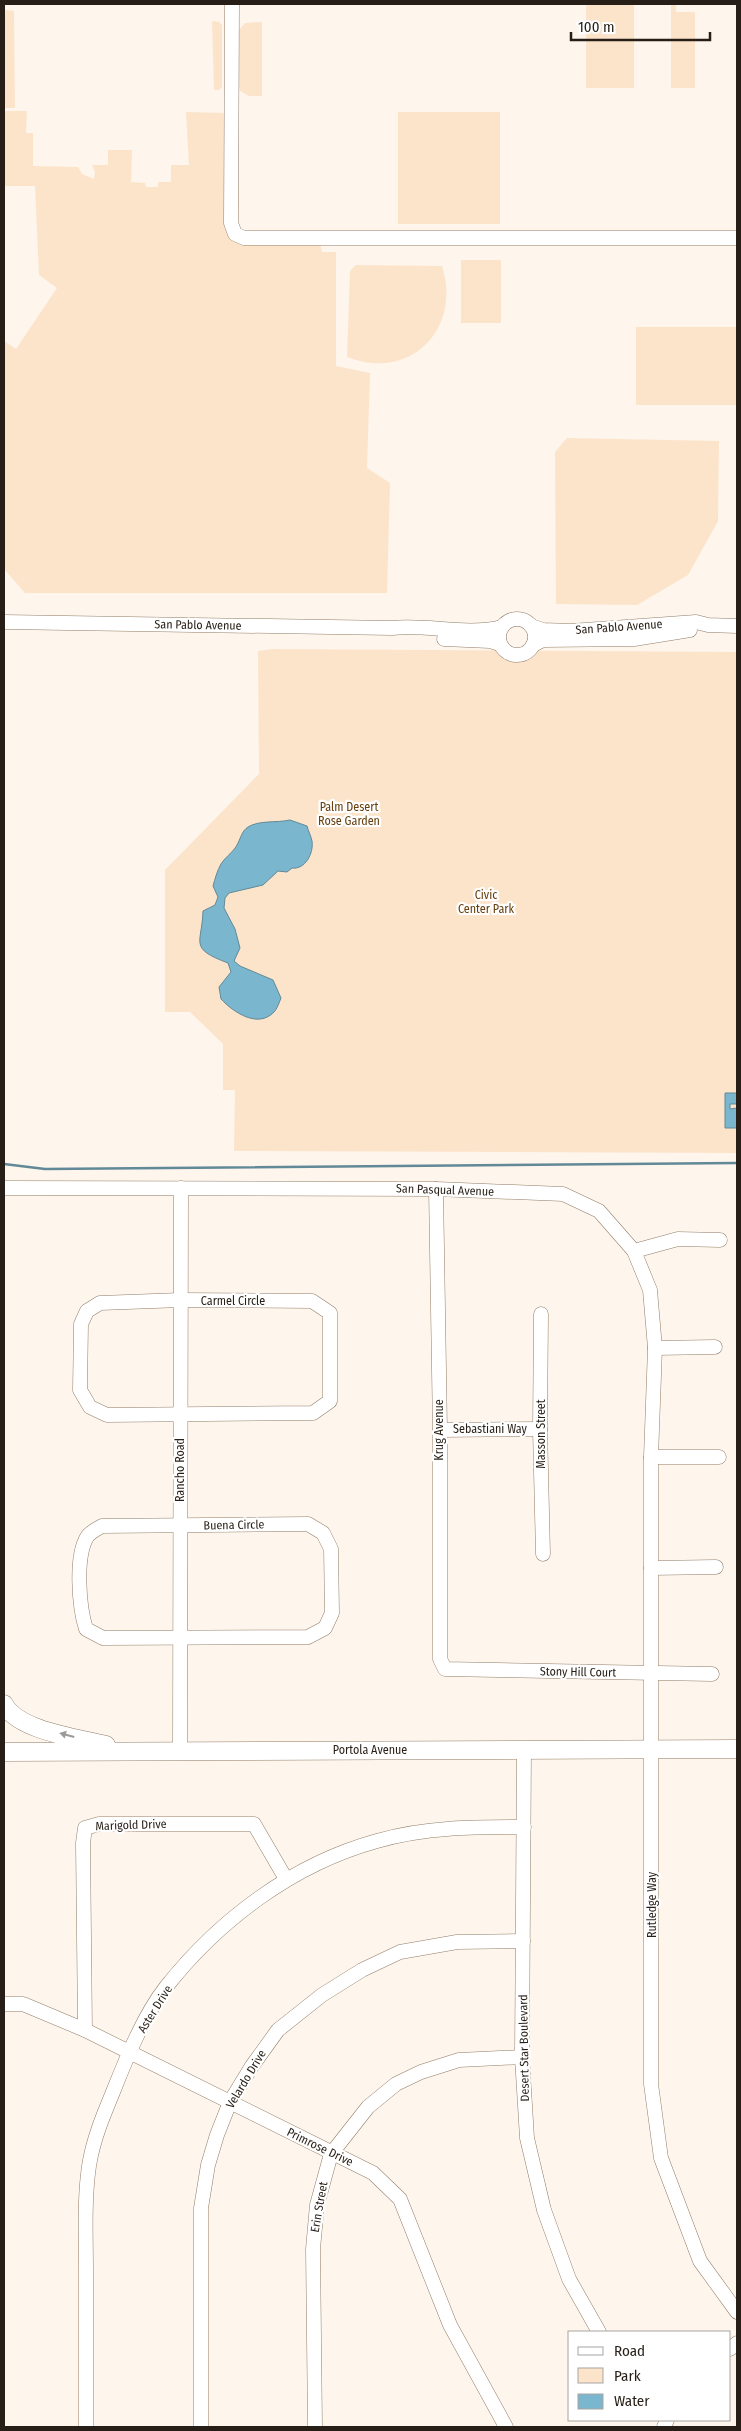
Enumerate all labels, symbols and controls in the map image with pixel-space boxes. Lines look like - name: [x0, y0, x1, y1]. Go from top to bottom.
- scale bar: [571, 10, 710, 42]
- text: 100 m: [578, 18, 615, 36]
- street label: San Pablo Avenue: [154, 617, 242, 633]
- street label: San Pablo Avenue: [575, 617, 663, 637]
- park label: Palm Desert Rose Garden: [318, 800, 380, 828]
- park label: Civic Center Park: [458, 888, 514, 916]
- street label: San Pasqual Avenue: [396, 1181, 494, 1199]
- street label: Carmel Circle: [201, 1294, 265, 1308]
- street label: Krug Avenue: [432, 1399, 446, 1461]
- street label: Masson Street: [534, 1399, 548, 1469]
- street label: Sebastiani Way: [453, 1422, 528, 1436]
- street label: Rancho Road: [173, 1438, 187, 1502]
- street label: Buena Circle: [203, 1517, 265, 1533]
- street label: Stony Hill Court: [540, 1664, 616, 1680]
- one-way arrow: [59, 1731, 75, 1739]
- street label: Portola Avenue: [333, 1743, 407, 1757]
- street label: Marigold Drive: [95, 1817, 167, 1833]
- street label: Rutledge Way: [645, 1871, 659, 1938]
- street label: Aster Drive: [135, 1983, 175, 2035]
- street label: Desert Star Boulevard: [516, 1994, 532, 2102]
- street label: Velardo Drive: [223, 2047, 269, 2111]
- street label: Primrose Drive: [285, 2125, 355, 2169]
- street label: Erin Street: [308, 2180, 330, 2234]
- legend: [568, 2331, 731, 2421]
- text: Road: [614, 2342, 645, 2360]
- text: Park: [614, 2367, 641, 2385]
- text: Water: [614, 2392, 650, 2410]

